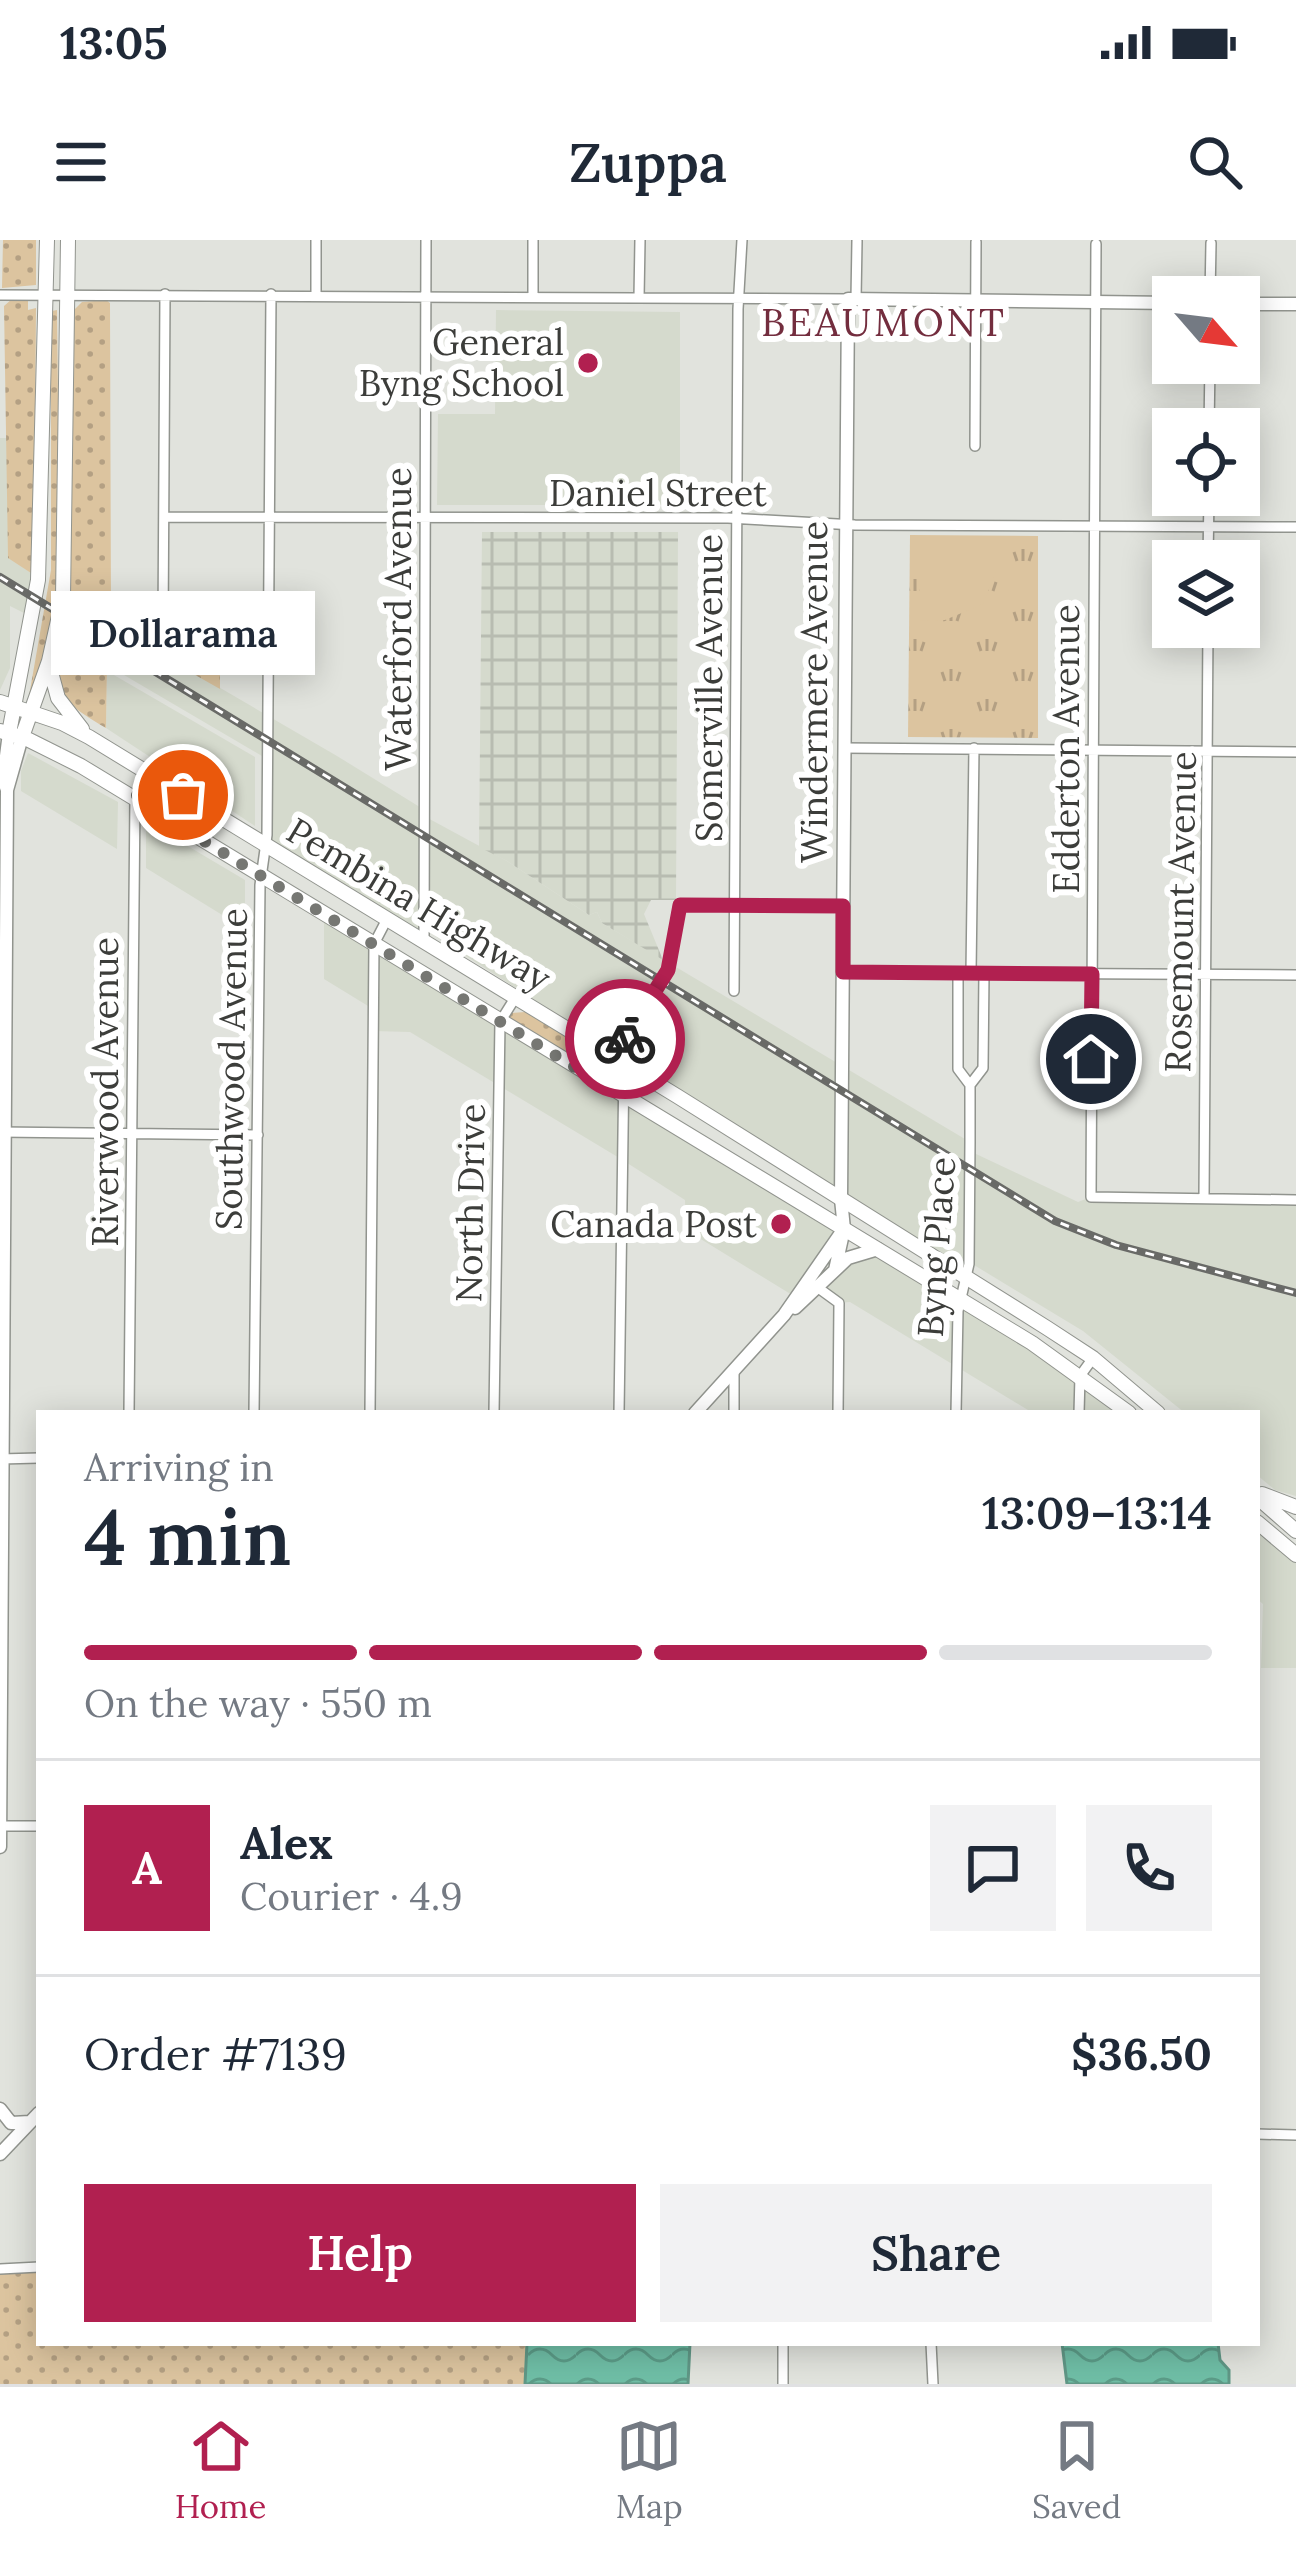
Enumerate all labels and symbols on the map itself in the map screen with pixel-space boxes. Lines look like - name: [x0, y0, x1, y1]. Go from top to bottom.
- north arrow: [1152, 276, 1260, 384]
- district label: BEAUMONT: [761, 297, 1007, 347]
- place label: General Byng School: [359, 319, 564, 406]
- marker: General Byng School: [575, 350, 601, 376]
- street label: Waterford Avenue: [375, 467, 421, 771]
- street label: Daniel Street: [549, 470, 767, 516]
- street label: Windermere Avenue: [791, 521, 837, 863]
- street label: Somerville Avenue: [686, 534, 732, 842]
- callout: Dollarama: [51, 591, 315, 675]
- street label: Edderton Avenue: [1043, 604, 1089, 894]
- pin: [132, 744, 234, 846]
- street label: Rosemount Avenue: [1154, 751, 1206, 1073]
- street label: Pembina Highway: [279, 807, 559, 1001]
- street label: Southwood Avenue: [205, 908, 257, 1230]
- street label: Riverwood Avenue: [82, 937, 128, 1247]
- courier: [565, 979, 685, 1099]
- pin: [1040, 1008, 1142, 1110]
- street label: North Drive: [445, 1103, 495, 1303]
- street label: Byng Place: [907, 1155, 965, 1339]
- place label: Canada Post: [550, 1201, 757, 1247]
- marker: Canada Post: [768, 1211, 794, 1237]

